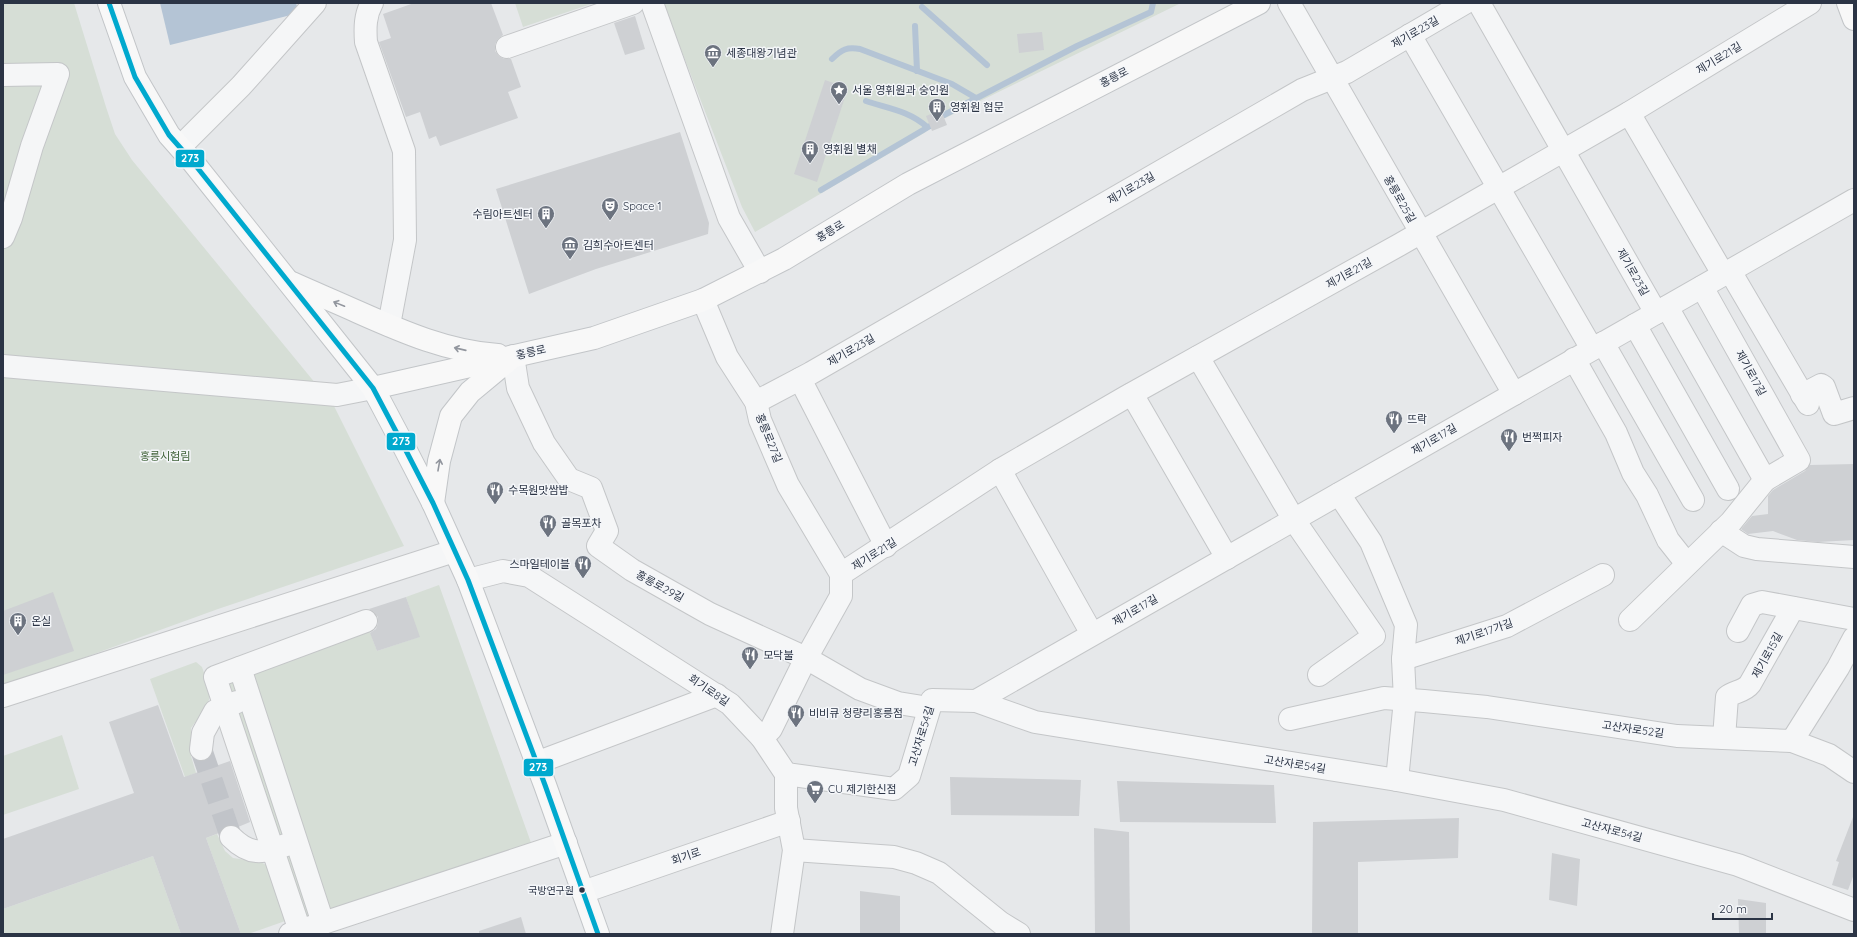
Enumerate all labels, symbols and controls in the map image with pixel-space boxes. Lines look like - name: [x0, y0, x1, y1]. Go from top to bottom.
- street label: 제기로23길: [1389, 13, 1441, 51]
- street label: 제기로21길: [1694, 39, 1744, 77]
- museum icon: 세종대왕기념관: [703, 43, 723, 68]
- place label: 세종대왕기념관: [726, 46, 797, 60]
- street label: 홍릉로: [1097, 64, 1131, 90]
- place icon: 서울 영휘원과 숭인원: [829, 80, 849, 105]
- place label: 서울 영휘원과 숭인원: [852, 83, 949, 97]
- building icon: 영휘원 협문: [927, 97, 947, 122]
- place label: 영휘원 협문: [950, 100, 1004, 114]
- building icon: 영휘원 별채: [800, 139, 820, 164]
- place label: 영휘원 별채: [823, 142, 877, 156]
- line badge: 273: [175, 149, 205, 168]
- text: 273: [181, 151, 199, 165]
- street label: 제기로23길: [1105, 169, 1157, 207]
- street label: 홍릉로25길: [1381, 173, 1419, 225]
- theatre icon: Space 1: [600, 196, 620, 221]
- place label: Space 1: [623, 199, 662, 213]
- building icon: 수림아트센터: [536, 204, 556, 229]
- place label: 수림아트센터: [472, 207, 533, 221]
- street label: 홍릉로: [813, 217, 847, 245]
- museum icon: 김희수아트센터: [560, 235, 580, 260]
- place label: 김희수아트센터: [583, 238, 654, 252]
- street label: 제기로23길: [1614, 246, 1652, 298]
- street label: 제기로21길: [1323, 255, 1375, 291]
- one-way arrow: [333, 300, 345, 307]
- street label: 제기로23길: [825, 331, 877, 369]
- street label: 홍릉로: [515, 342, 547, 362]
- one-way arrow: [454, 345, 467, 353]
- street label: 제기로17길: [1733, 348, 1769, 398]
- restaurant icon: 뜨락: [1384, 409, 1404, 434]
- street label: 홍릉로27길: [753, 411, 785, 465]
- place label: 뜨락: [1407, 412, 1427, 426]
- street label: 제기로17길: [1409, 420, 1459, 458]
- restaurant icon: 번쩍피자: [1499, 427, 1519, 452]
- place label: 번쩍피자: [1522, 430, 1562, 444]
- line badge: 273: [386, 432, 416, 451]
- text: 273: [392, 434, 410, 448]
- park label: 홍릉시험림: [140, 449, 190, 463]
- one-way arrow: [435, 459, 443, 472]
- restaurant icon: 수목원맛쌈밥: [485, 480, 505, 505]
- place label: 수목원맛쌈밥: [508, 483, 569, 497]
- restaurant icon: 골목포차: [538, 513, 558, 538]
- place label: 골목포차: [561, 516, 601, 530]
- street label: 제기로21길: [849, 535, 899, 573]
- restaurant icon: 스마일테이블: [573, 554, 593, 579]
- place label: 스마일테이블: [509, 557, 570, 571]
- street label: 홍릉로29길: [634, 567, 686, 605]
- street label: 제기로17길: [1110, 591, 1160, 629]
- building icon: 온실: [8, 611, 28, 636]
- place label: 온실: [31, 614, 51, 628]
- street label: 제기로17가길: [1453, 616, 1515, 648]
- street label: 제기로15길: [1749, 630, 1785, 680]
- restaurant icon: 모닥불: [740, 645, 760, 670]
- place label: 모닥불: [763, 648, 793, 662]
- street label: 회기로8길: [686, 671, 732, 709]
- restaurant icon: 비비큐 청량리홍릉점: [786, 703, 806, 728]
- street label: 고산자로54길: [905, 704, 937, 768]
- place label: 비비큐 청량리홍릉점: [809, 706, 903, 720]
- street label: 고산자로52길: [1601, 718, 1665, 740]
- street label: 고산자로54길: [1263, 752, 1327, 776]
- line badge: 273: [523, 758, 554, 777]
- text: 273: [529, 760, 547, 774]
- supermarket icon: CU 제기한신점: [805, 779, 825, 804]
- place label: CU 제기한신점: [828, 782, 897, 796]
- street label: 고산자로54길: [1580, 815, 1644, 845]
- street label: 회기로: [669, 844, 703, 868]
- place label: 국방연구원: [528, 884, 574, 897]
- marker: 국방연구원: [577, 885, 587, 895]
- scale bar: [1713, 895, 1772, 921]
- text: 20 m: [1719, 901, 1747, 916]

